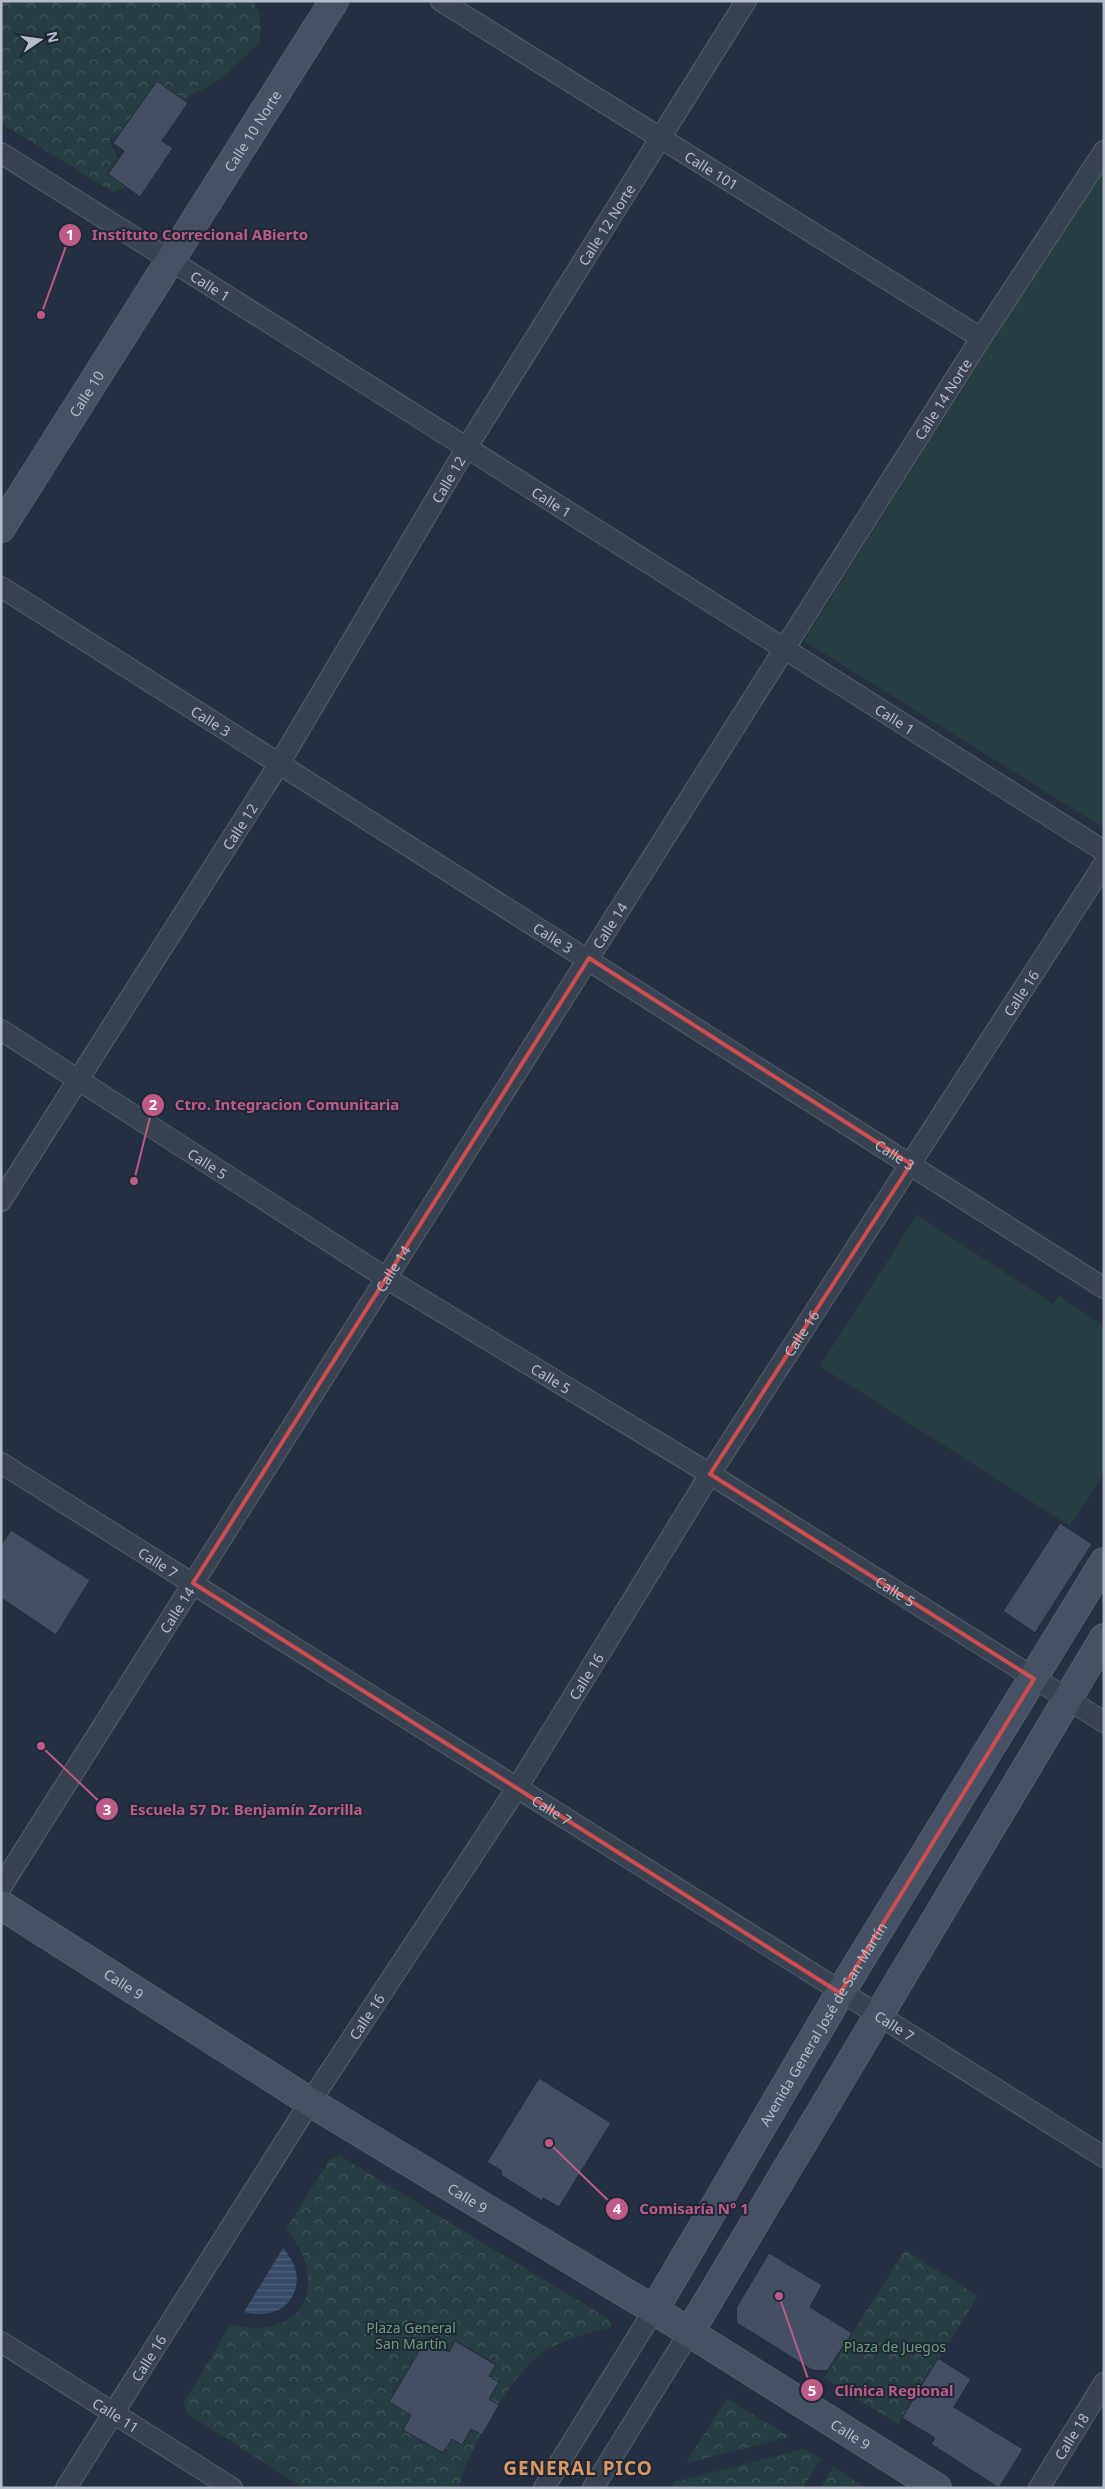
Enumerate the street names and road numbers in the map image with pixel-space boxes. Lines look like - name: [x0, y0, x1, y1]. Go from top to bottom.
- street label: Calle 10 Norte: [219, 86, 285, 175]
- street label: Calle 101: [681, 146, 742, 194]
- street label: Calle 12 Norte: [573, 180, 639, 269]
- street label: Calle 1: [187, 266, 234, 305]
- street label: Calle 14 Norte: [910, 354, 975, 443]
- street label: Calle 10: [64, 367, 108, 420]
- street label: Calle 12: [427, 452, 469, 506]
- street label: Calle 1: [528, 482, 575, 521]
- street label: Calle 1: [872, 699, 918, 738]
- street label: Calle 3: [188, 701, 235, 740]
- street label: Calle 12: [217, 800, 261, 853]
- street label: Calle 14: [588, 898, 631, 952]
- street label: Calle 3: [530, 918, 577, 957]
- street label: Calle 16: [999, 966, 1043, 1020]
- street label: Calle 3: [872, 1135, 919, 1174]
- street label: Calle 5: [184, 1143, 231, 1183]
- street label: Calle 14: [371, 1242, 414, 1295]
- street label: Calle 16: [779, 1306, 823, 1360]
- street label: Calle 5: [528, 1359, 575, 1397]
- street label: Calle 7: [135, 1542, 182, 1582]
- street label: Calle 5: [872, 1571, 919, 1610]
- street label: Calle 14: [155, 1583, 198, 1637]
- street label: Calle 16: [564, 1649, 607, 1703]
- street label: Calle 7: [529, 1790, 575, 1829]
- street label: Avenida General José de San Martín: [755, 1919, 891, 2129]
- street label: Calle 9: [101, 1964, 148, 2003]
- street label: Calle 16: [344, 1990, 388, 2043]
- street label: Calle 7: [871, 2006, 918, 2045]
- street label: Calle 9: [444, 2178, 491, 2217]
- street label: Calle 16: [126, 2331, 170, 2385]
- street label: Calle 11: [89, 2393, 143, 2436]
- street label: Calle 18: [1049, 2409, 1093, 2463]
- street label: Calle 9: [827, 2414, 874, 2453]

